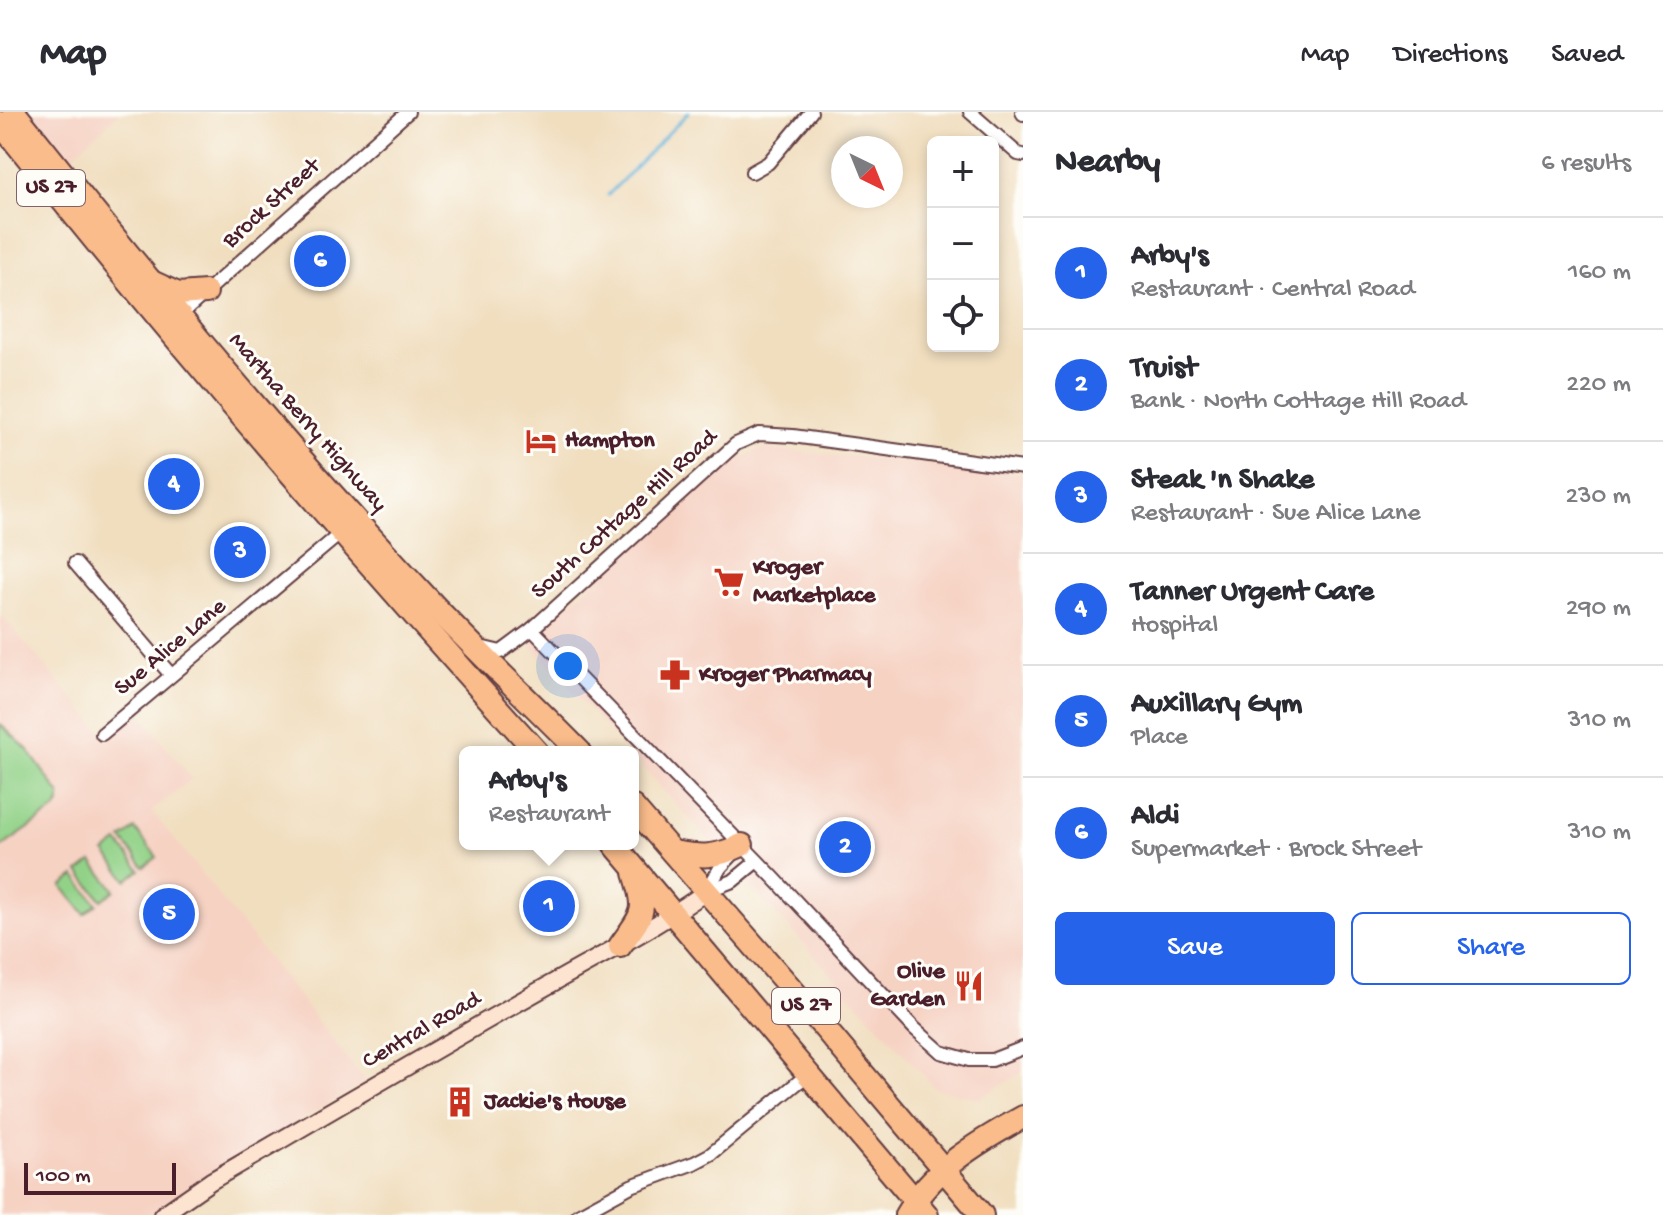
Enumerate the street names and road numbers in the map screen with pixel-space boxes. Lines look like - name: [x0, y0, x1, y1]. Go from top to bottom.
- street label: Brock Street: [216, 151, 329, 256]
- road number: US 27: [17, 170, 85, 206]
- street label: Martha Berry Highway: [221, 327, 393, 519]
- street label: South Cottage Hill Road: [526, 422, 726, 606]
- street label: Sue Alice Lane: [109, 592, 233, 703]
- street label: Central Road: [358, 985, 488, 1077]
- road number: US 27: [772, 988, 840, 1024]

